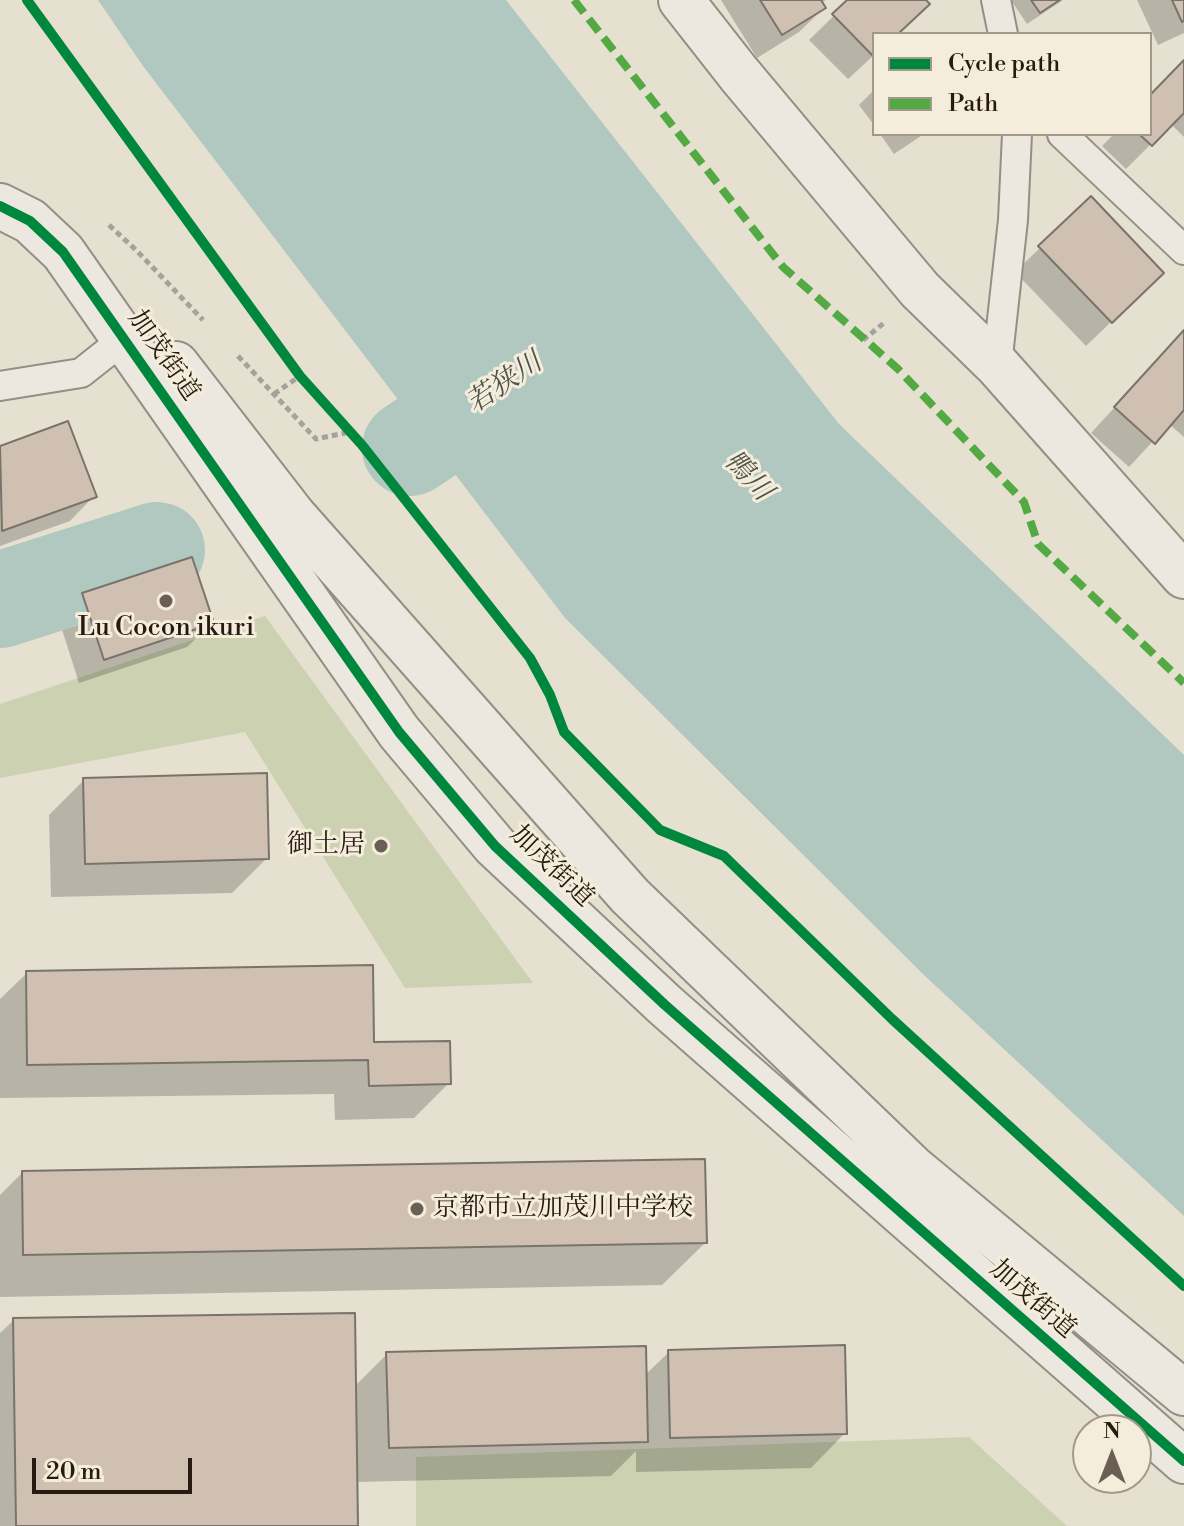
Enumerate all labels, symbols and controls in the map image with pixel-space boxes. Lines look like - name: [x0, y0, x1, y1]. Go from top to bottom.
- legend: [872, 32, 1152, 136]
- text: Cycle path: [948, 49, 1060, 79]
- text: Path: [948, 89, 998, 119]
- street label: 加茂街道: [120, 304, 206, 408]
- water label: 若狭川: [461, 347, 549, 421]
- water label: 鴨川: [716, 445, 778, 509]
- marker: Lu Cocon ikuri: [157, 592, 175, 610]
- place label: Lu Cocon ikuri: [78, 613, 254, 645]
- street label: 加茂街道: [503, 820, 599, 914]
- place label: 御土居: [287, 830, 365, 862]
- marker: 御土居: [372, 837, 390, 855]
- place label: 京都市立加茂川中学校: [433, 1193, 693, 1225]
- marker: 京都市立加茂川中学校: [408, 1200, 426, 1218]
- street label: 加茂街道: [983, 1254, 1081, 1346]
- north arrow: [1072, 1414, 1152, 1494]
- text: N: [1103, 1418, 1121, 1445]
- scale bar: [36, 1442, 196, 1492]
- text: 20 m: [46, 1457, 102, 1487]

